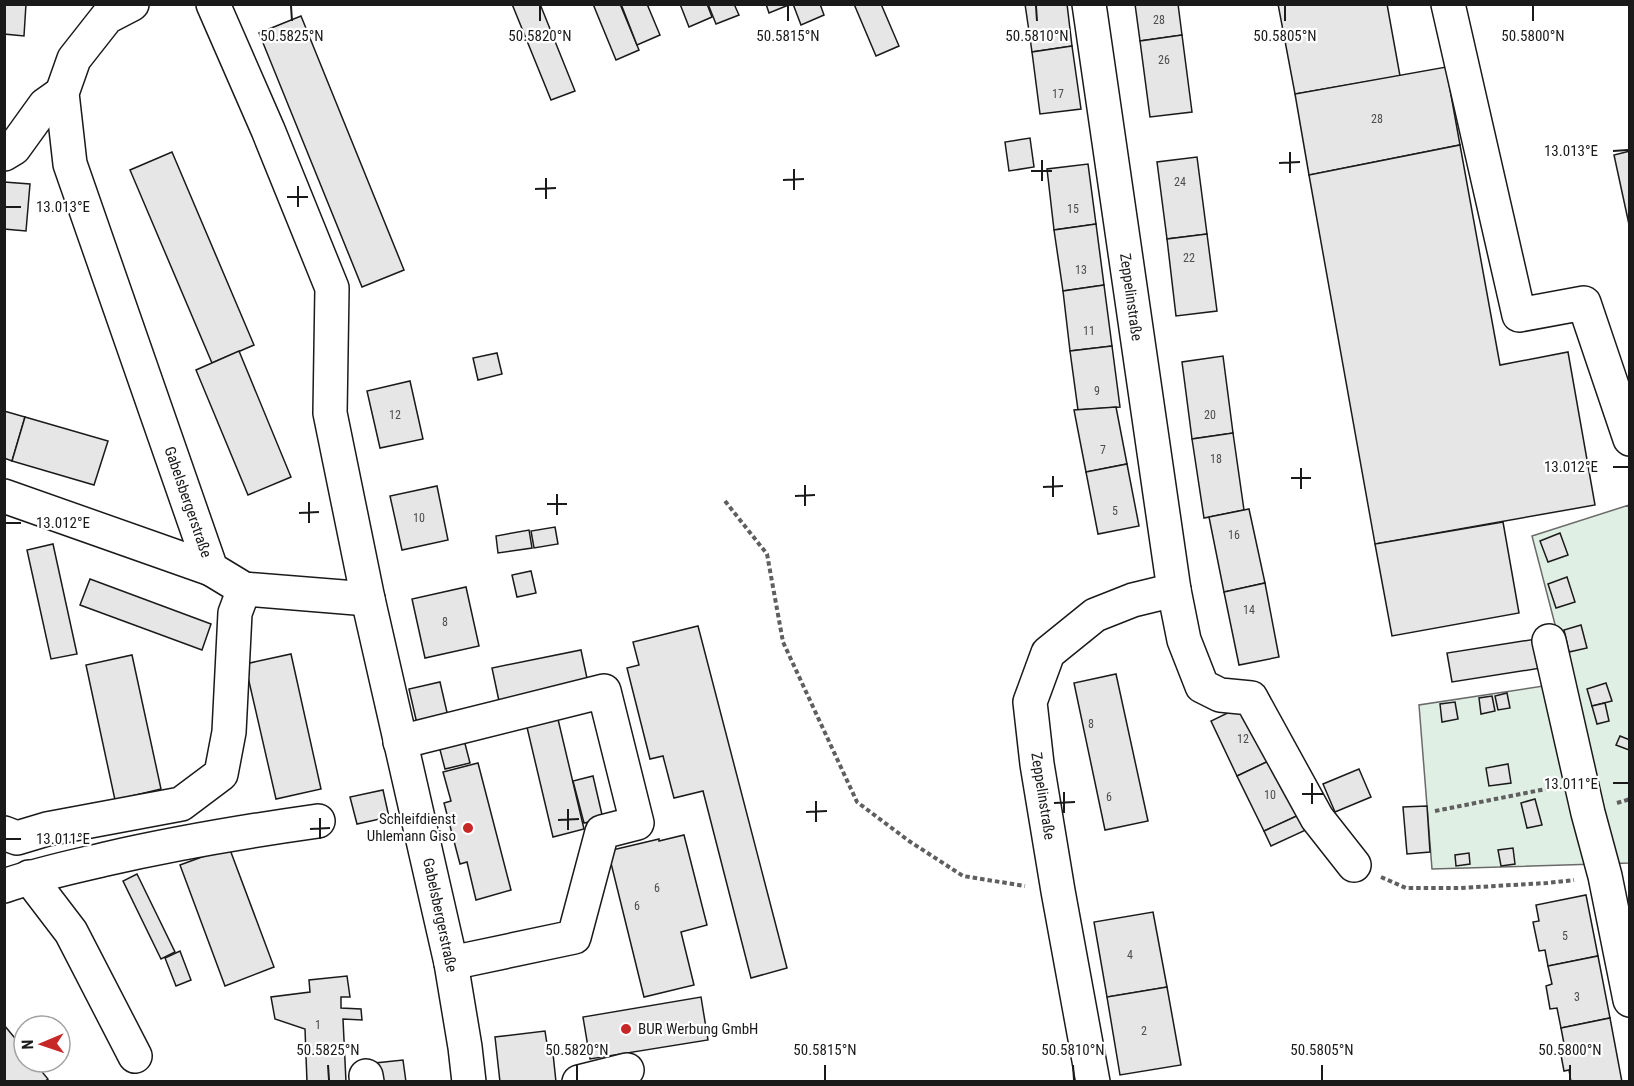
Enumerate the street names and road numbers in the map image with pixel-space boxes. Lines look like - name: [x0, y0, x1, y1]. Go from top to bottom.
- street label: Zeppelinstraße: [1116, 252, 1146, 342]
- street label: Gabelsbergerstraße: [161, 444, 215, 560]
- street label: Zeppelinstraße: [1027, 751, 1059, 841]
- street label: Gabelsbergerstraße: [419, 856, 461, 974]

